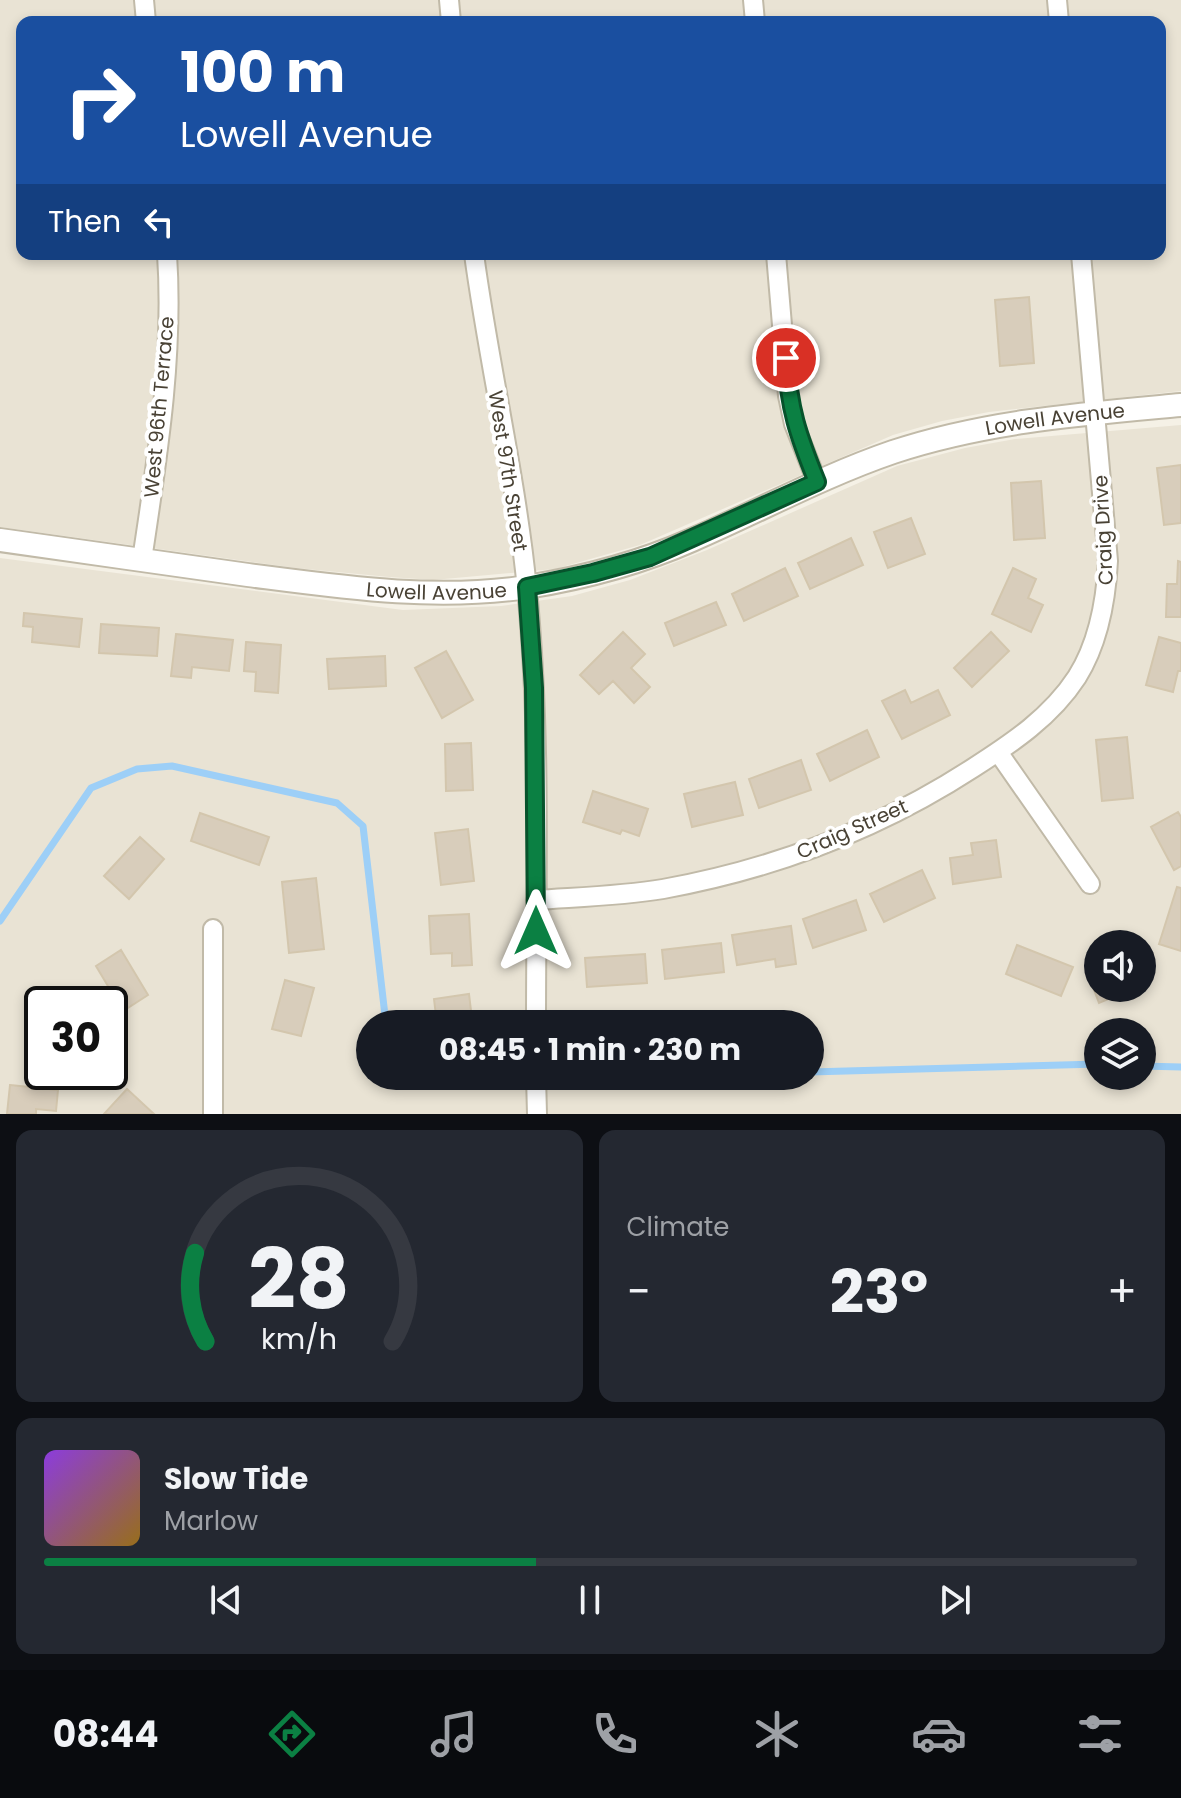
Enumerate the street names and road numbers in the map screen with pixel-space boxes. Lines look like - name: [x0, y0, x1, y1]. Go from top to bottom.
- street label: West 96th Terrace: [137, 315, 181, 499]
- street label: West 97th Street: [481, 389, 535, 553]
- street label: Lowell Avenue: [983, 396, 1126, 442]
- street label: Craig Drive: [1086, 474, 1120, 586]
- street label: Lowell Avenue: [365, 575, 508, 607]
- street label: Craig Street: [792, 792, 912, 866]

